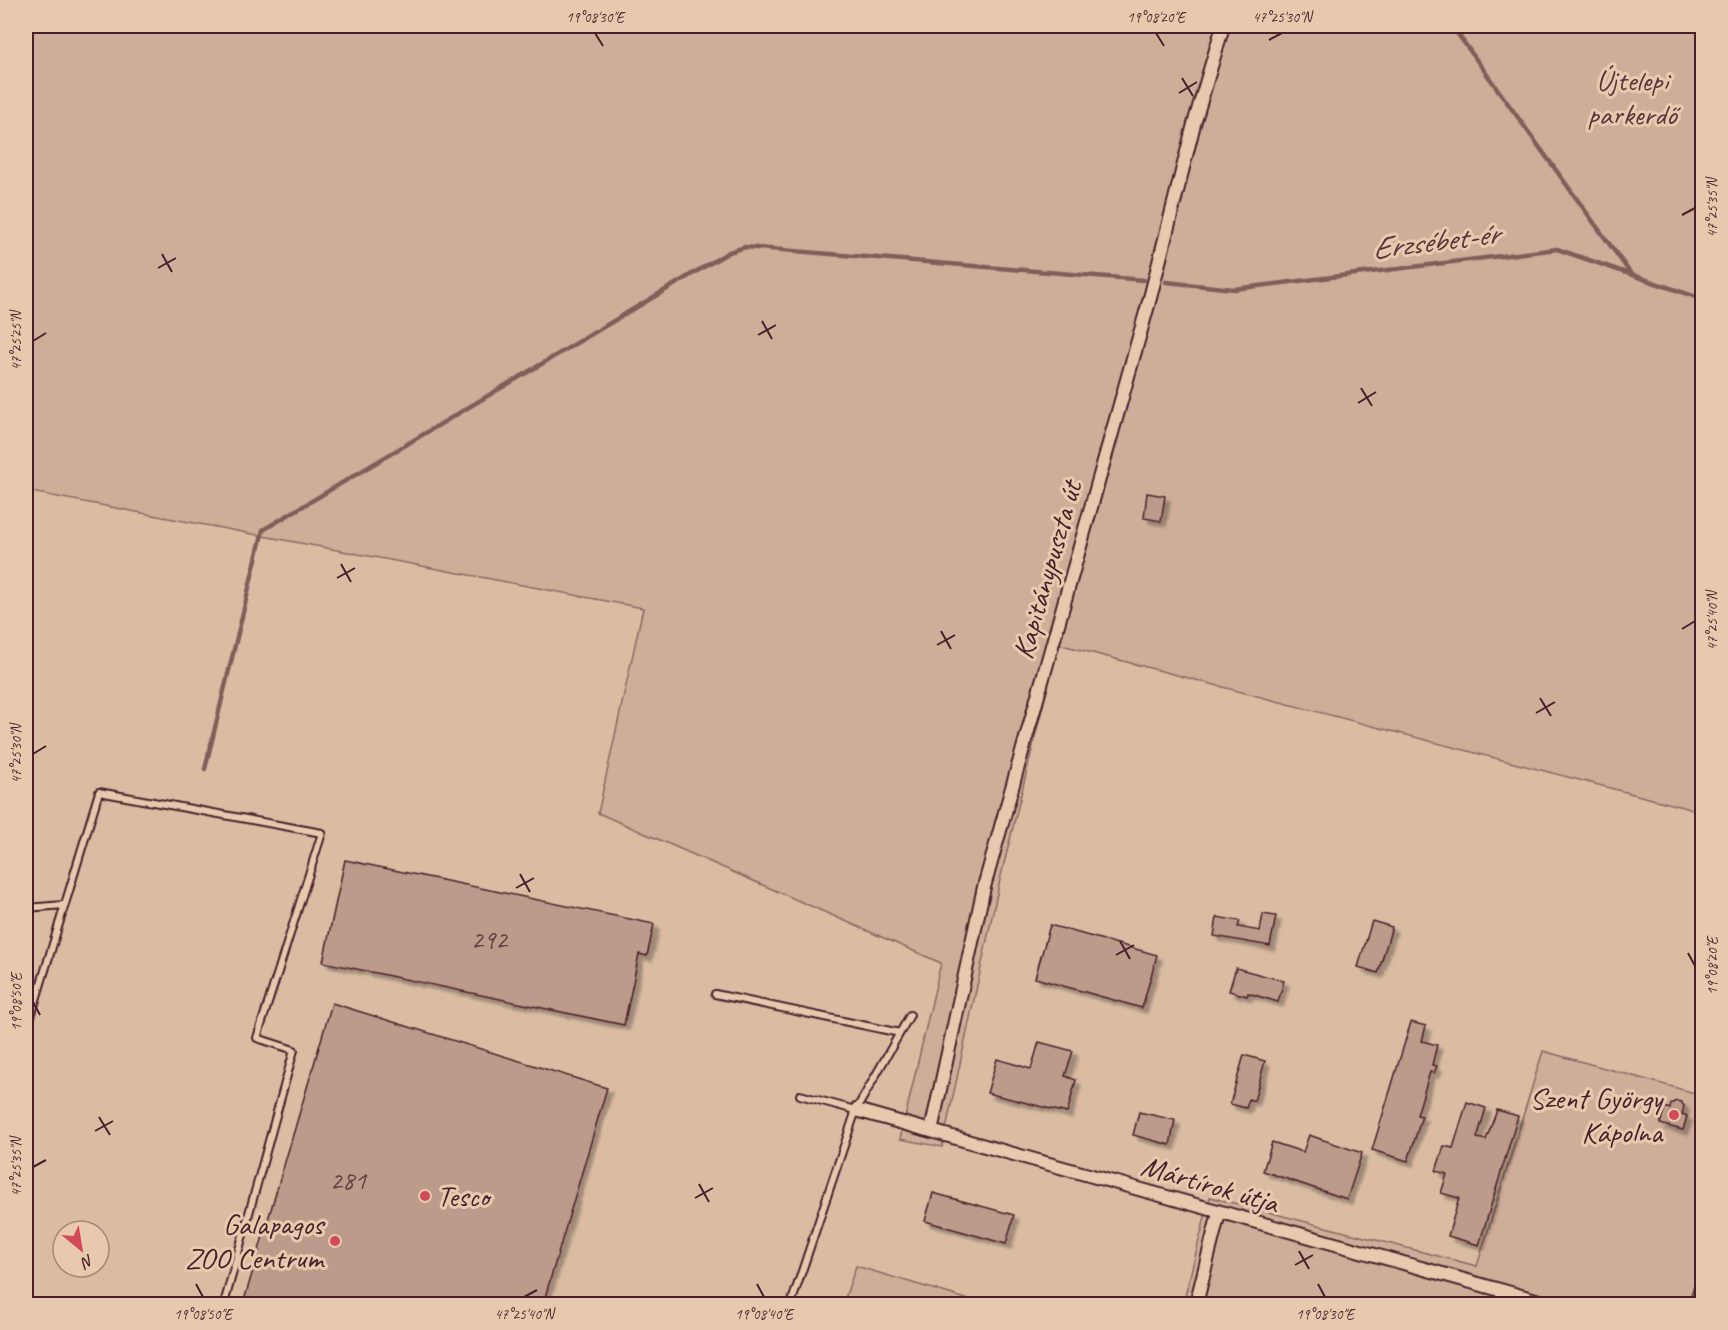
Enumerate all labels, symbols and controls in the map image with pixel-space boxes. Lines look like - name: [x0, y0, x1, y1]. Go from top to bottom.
- text: 19°08'30"E: [566, 8, 626, 27]
- text: 19°08'20"E: [1127, 8, 1187, 27]
- text: 47°25'30"N: [1252, 8, 1315, 27]
- park label: Újtelepi parkerdő: [1587, 61, 1681, 133]
- text: 47°25'35"N: [1703, 175, 1722, 238]
- water label: Erzsébet-ér: [1369, 212, 1506, 269]
- text: 47°25'25"N: [7, 308, 26, 371]
- street label: Kapitánypuszta út: [1004, 474, 1091, 663]
- text: 47°25'40"N: [1703, 588, 1722, 651]
- text: 47°25'30"N: [7, 721, 26, 784]
- house number: 292: [471, 922, 509, 956]
- text: 19°08'20"E: [1703, 935, 1722, 995]
- text: 19°08'50"E: [7, 971, 26, 1031]
- place label: Szent György Kápolna: [1529, 1079, 1665, 1151]
- marker: Szent György Kápolna: [1667, 1108, 1681, 1122]
- text: 47°25'35"N: [7, 1134, 26, 1197]
- street label: Mártírok útja: [1137, 1146, 1285, 1222]
- house number: 281: [330, 1163, 368, 1197]
- place label: Tesco: [437, 1177, 493, 1215]
- marker: Tesco: [418, 1189, 432, 1203]
- place label: Galapagos ZOO Centrum: [185, 1205, 326, 1277]
- north arrow: [51, 1219, 111, 1279]
- marker: Galapagos ZOO Centrum: [328, 1234, 342, 1248]
- text: N: [76, 1250, 97, 1274]
- text: 19°08'50"E: [174, 1305, 234, 1324]
- text: 47°25'40"N: [494, 1305, 557, 1324]
- text: 19°08'40"E: [735, 1305, 795, 1324]
- text: 19°08'30"E: [1296, 1305, 1356, 1324]

